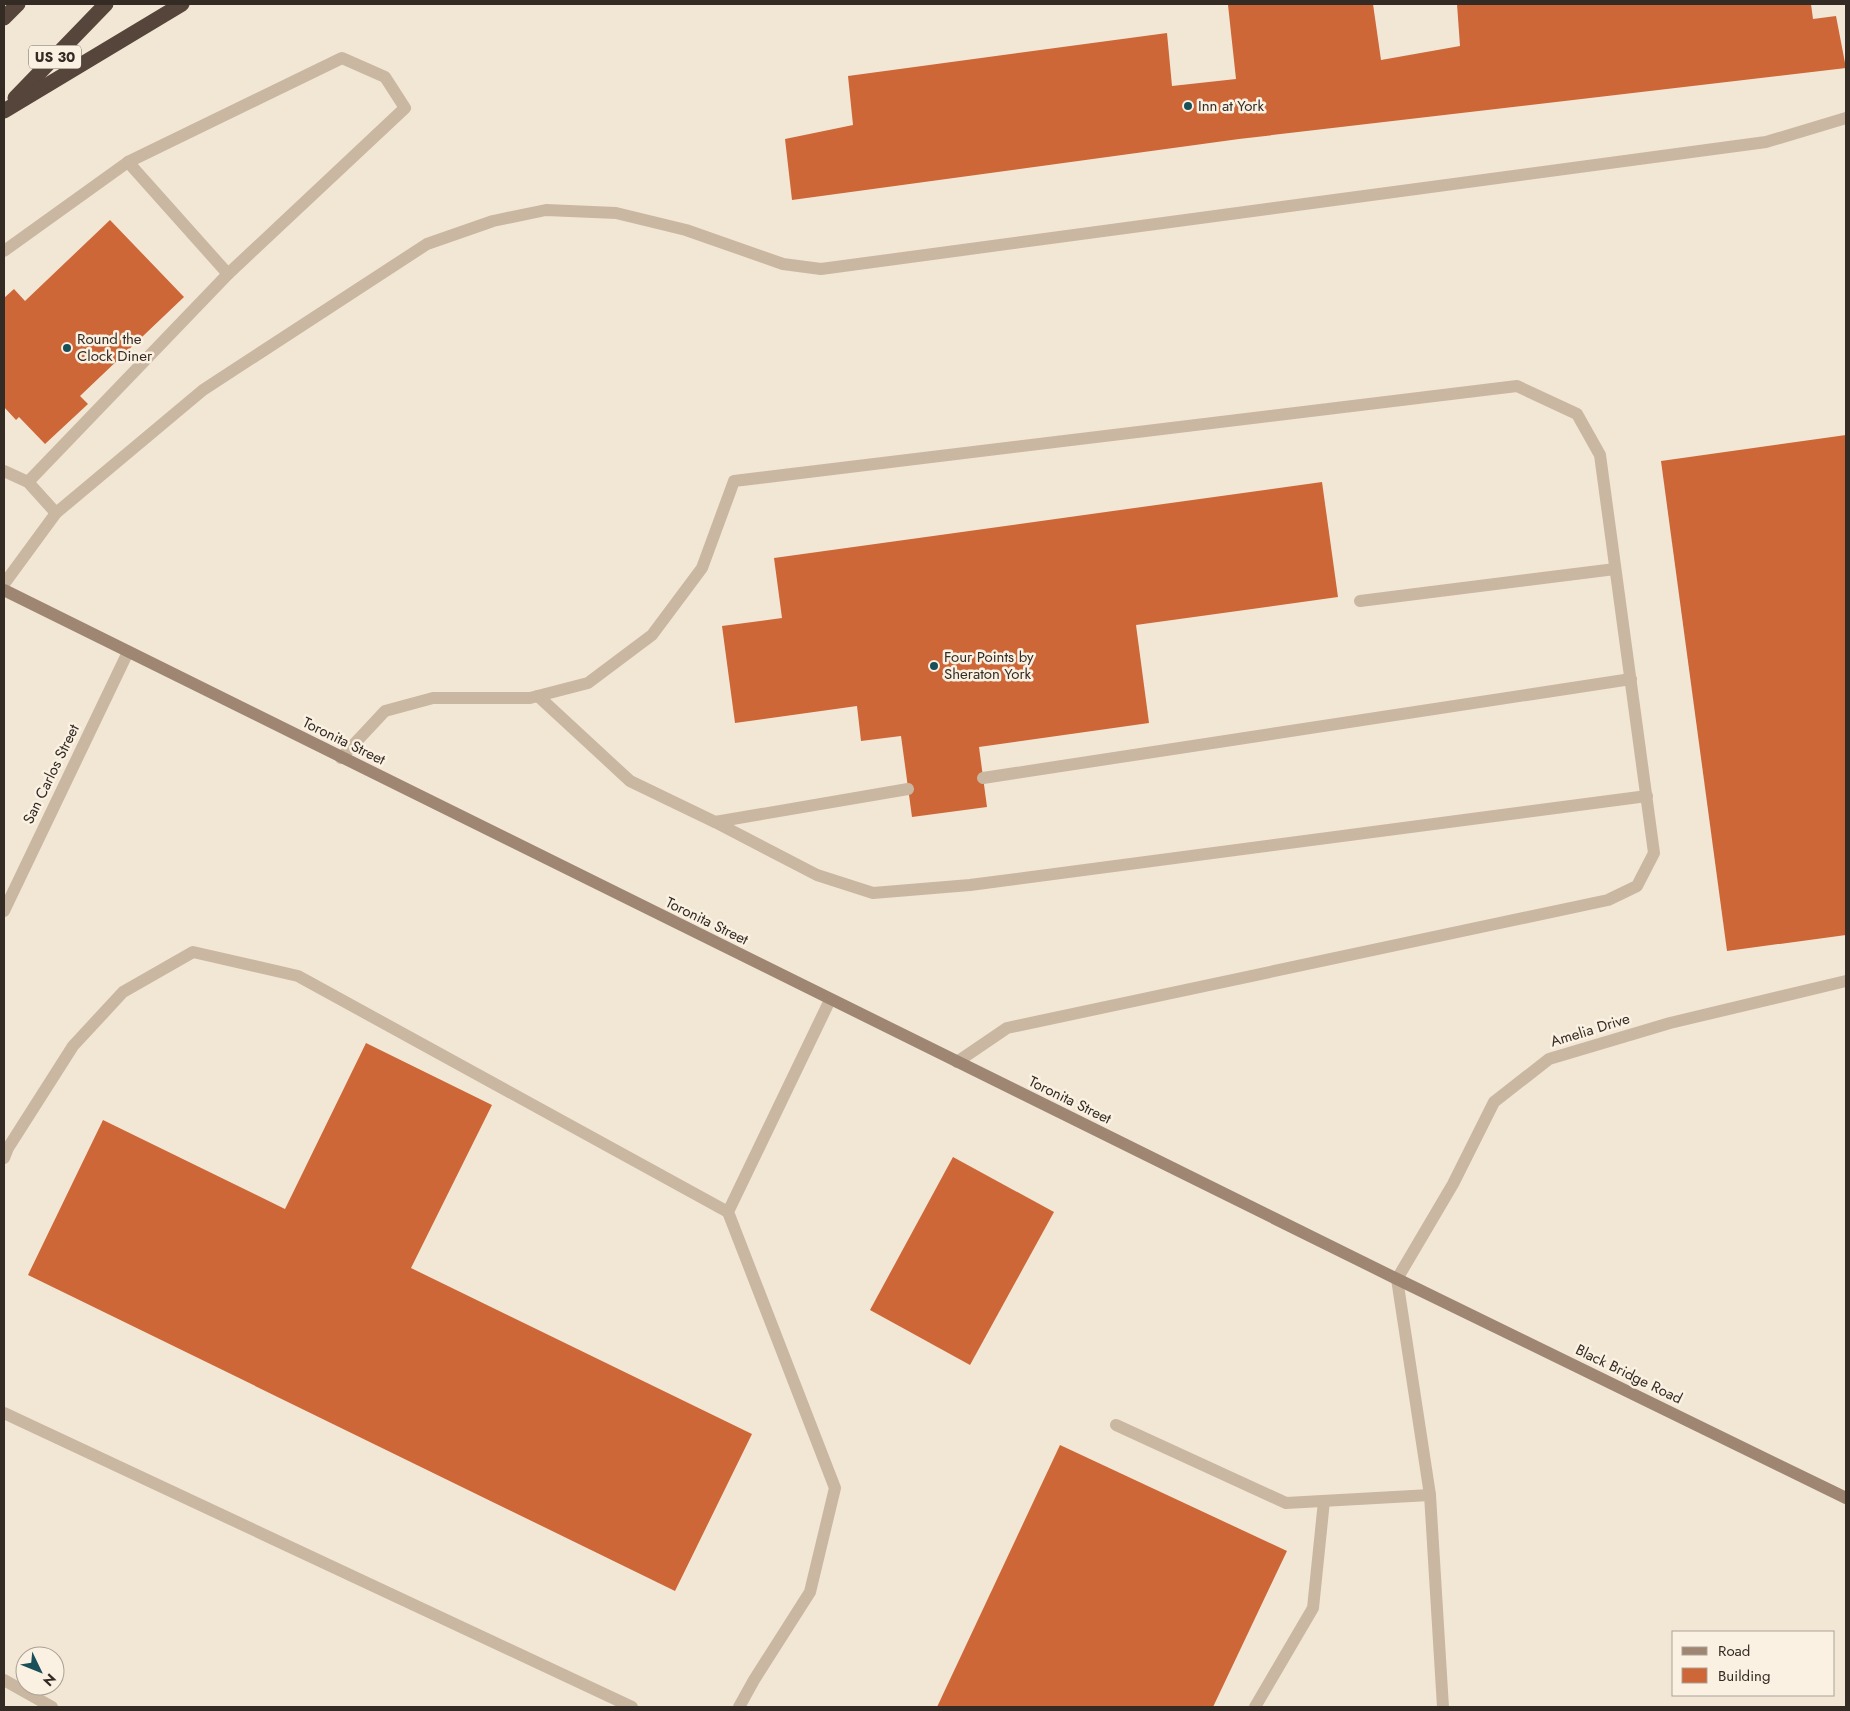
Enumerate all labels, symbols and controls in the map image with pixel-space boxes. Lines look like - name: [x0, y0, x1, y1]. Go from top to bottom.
- road number: US 30: [29, 46, 81, 68]
- place label: Inn at York: [1198, 95, 1264, 117]
- marker: Inn at York: [1182, 100, 1194, 112]
- place label: Round the Clock Diner: [77, 328, 153, 367]
- marker: Round the Clock Diner: [61, 342, 73, 354]
- place label: Four Points by Sheraton York: [944, 646, 1034, 685]
- marker: Four Points by Sheraton York: [928, 660, 940, 672]
- street label: Toronita Street: [299, 711, 389, 771]
- street label: San Carlos Street: [17, 720, 85, 828]
- street label: Toronita Street: [662, 891, 752, 951]
- street label: Amelia Drive: [1548, 1007, 1633, 1052]
- street label: Toronita Street: [1025, 1070, 1115, 1130]
- street label: Black Bridge Road: [1572, 1339, 1686, 1409]
- legend: [1672, 1631, 1835, 1696]
- text: Road: [1718, 1640, 1750, 1662]
- north arrow: [15, 1646, 65, 1696]
- text: Building: [1718, 1665, 1770, 1687]
- text: N: [38, 1669, 61, 1691]

